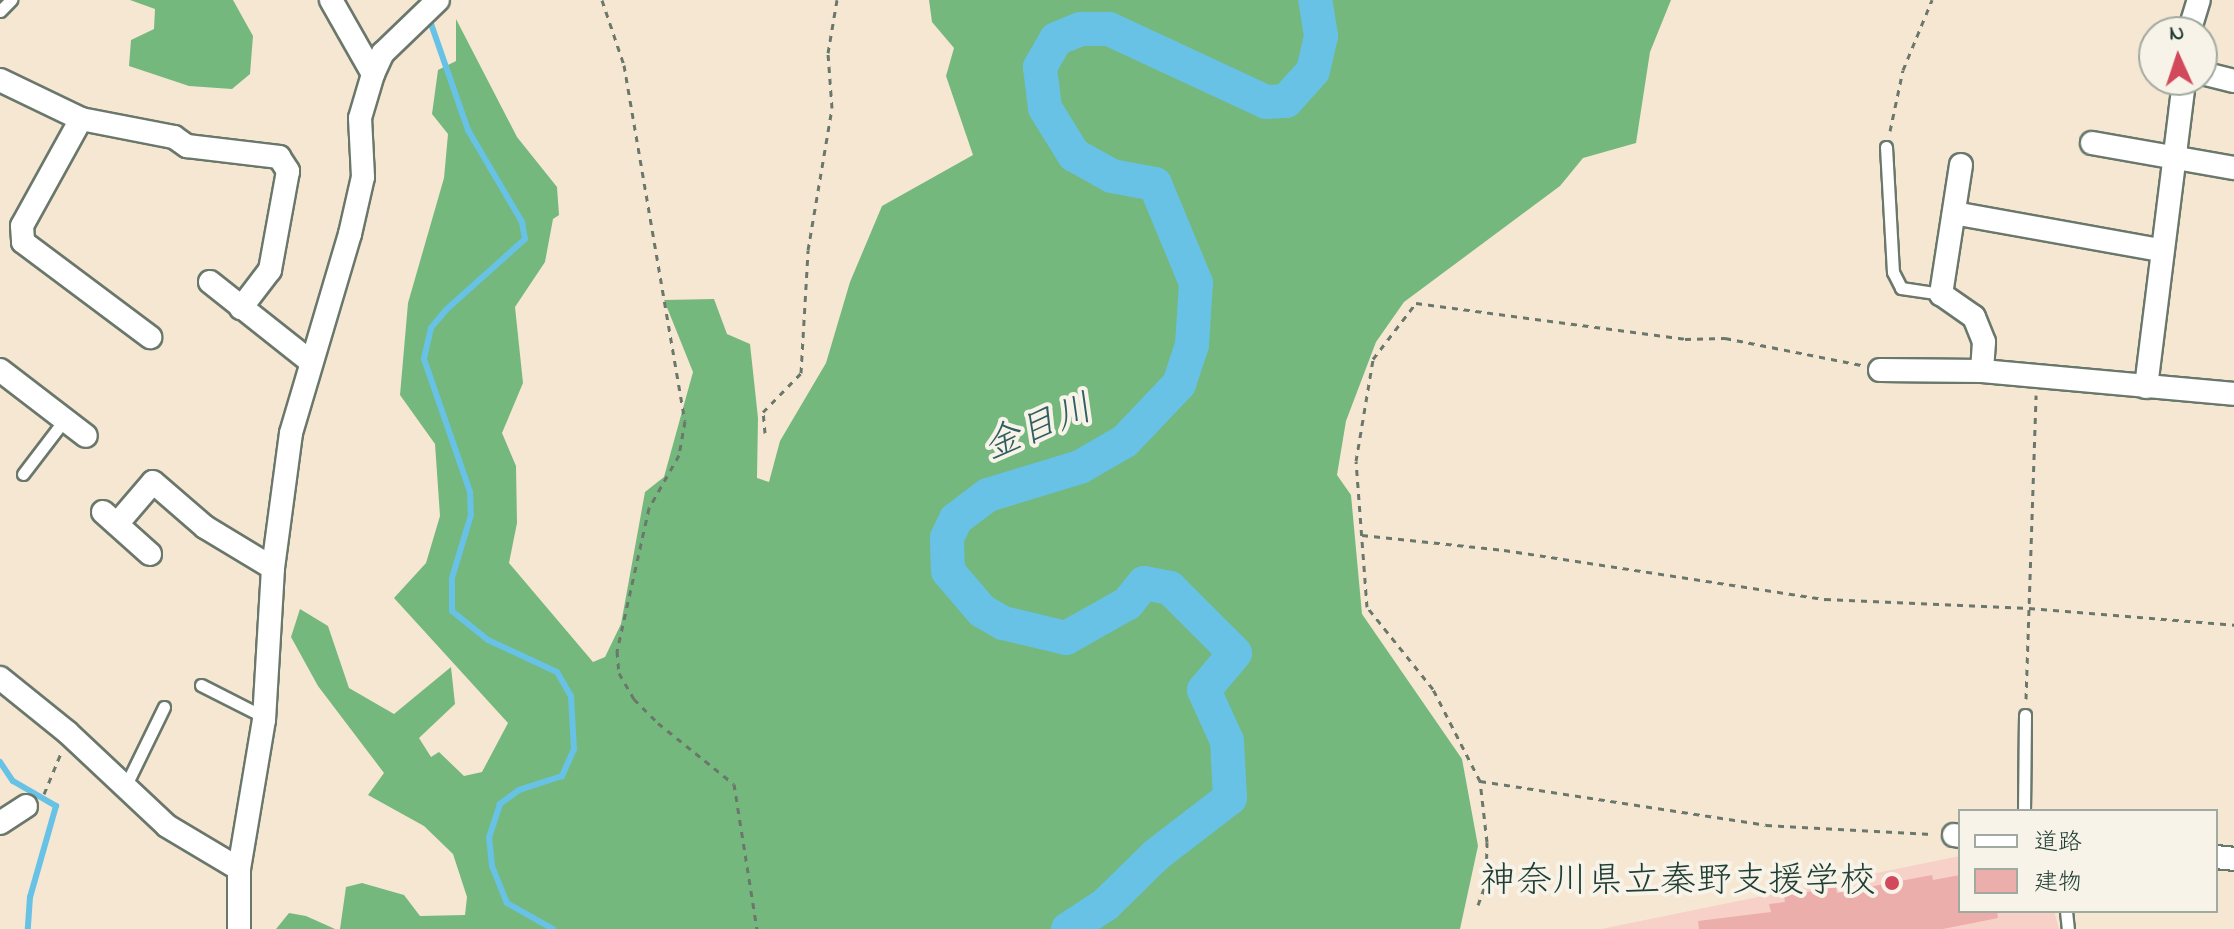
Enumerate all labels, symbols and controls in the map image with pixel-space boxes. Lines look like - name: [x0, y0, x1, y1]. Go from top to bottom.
- north arrow: [2138, 16, 2218, 96]
- text: N: [2169, 18, 2185, 50]
- water label: 金目川: [978, 388, 1100, 472]
- legend: [1958, 809, 2218, 913]
- text: 道路: [2034, 826, 2082, 861]
- place label: 神奈川県立秦野支援学校: [1480, 861, 1876, 905]
- text: 建物: [2034, 866, 2082, 901]
- marker: 神奈川県立秦野支援学校: [1883, 874, 1901, 892]

